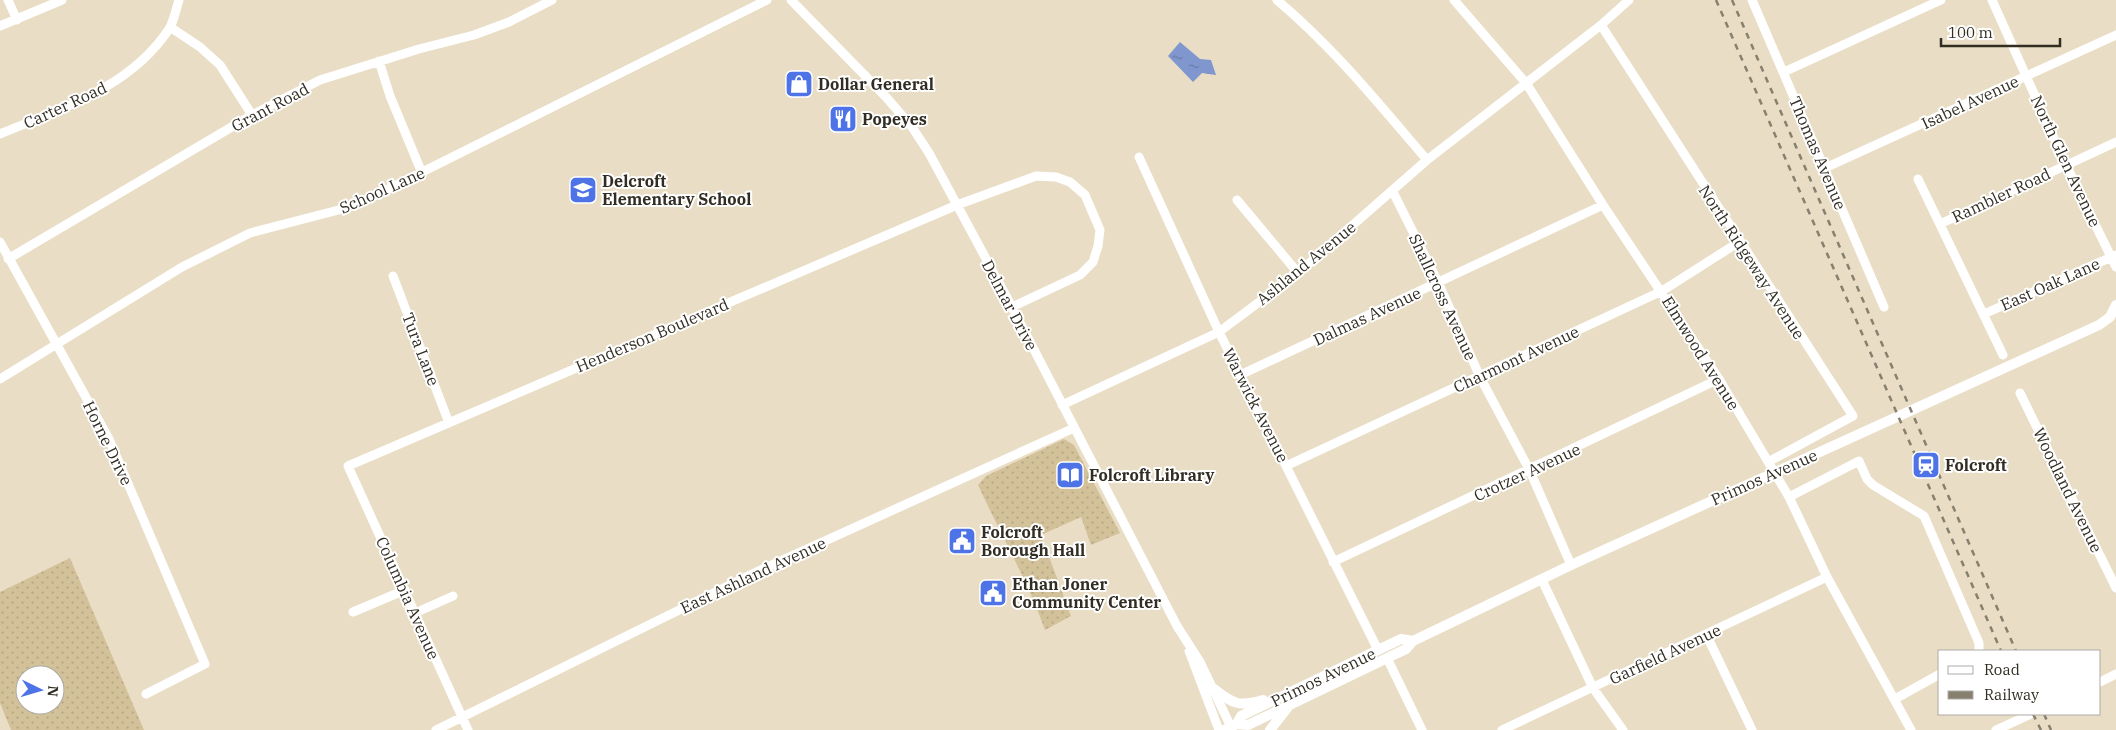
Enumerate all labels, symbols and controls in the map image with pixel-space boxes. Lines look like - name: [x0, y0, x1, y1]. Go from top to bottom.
- scale bar: [1941, 15, 2060, 47]
- text: 100 m: [1948, 23, 1993, 42]
- shop icon: Dollar General: [784, 69, 814, 99]
- street label: Isabel Avenue: [1918, 71, 2022, 133]
- place label: Dollar General: [818, 74, 934, 94]
- street label: Carter Road: [20, 77, 110, 133]
- street label: Grant Road: [228, 78, 313, 136]
- street label: North Glen Avenue: [2027, 92, 2105, 230]
- street label: Thomas Avenue: [1785, 93, 1851, 213]
- restaurant icon: Popeyes: [828, 104, 858, 134]
- place label: Popeyes: [862, 109, 927, 129]
- street label: School Lane: [336, 162, 428, 218]
- street label: Rambler Road: [1948, 163, 2054, 227]
- place label: Delcroft Elementary School: [602, 171, 751, 209]
- school or university icon: Delcroft Elementary School: [568, 175, 598, 205]
- street label: North Ridgeway Avenue: [1695, 181, 1809, 343]
- street label: Ashland Avenue: [1252, 217, 1360, 309]
- street label: Shallcross Avenue: [1405, 230, 1481, 364]
- street label: East Oak Lane: [1997, 253, 2103, 315]
- street label: Delmar Drive: [978, 256, 1042, 354]
- street label: Dalmas Avenue: [1310, 282, 1424, 350]
- street label: Elmwood Avenue: [1658, 292, 1744, 414]
- street label: Henderson Boulevard: [572, 294, 732, 376]
- street label: Tura Lane: [398, 310, 444, 388]
- street label: Charmont Avenue: [1450, 321, 1582, 397]
- street label: Warwick Avenue: [1219, 344, 1293, 466]
- street label: Horne Drive: [79, 397, 137, 489]
- street label: Woodland Avenue: [2029, 424, 2107, 556]
- street label: Crotzer Avenue: [1470, 439, 1584, 505]
- street label: Primos Avenue: [1708, 445, 1820, 509]
- station icon: Folcroft: [1911, 450, 1941, 480]
- place label: Folcroft: [1945, 455, 2007, 475]
- library icon: Folcroft Library: [1055, 460, 1085, 490]
- place label: Folcroft Library: [1089, 465, 1215, 485]
- place label: Folcroft Borough Hall: [981, 522, 1085, 560]
- public building icon: Folcroft Borough Hall: [947, 526, 977, 556]
- street label: East Ashland Avenue: [677, 532, 829, 618]
- street label: Columbia Avenue: [372, 533, 444, 663]
- place label: Ethan Joner Community Center: [1012, 574, 1161, 612]
- public building icon: Ethan Joner Community Center: [978, 578, 1008, 608]
- street label: Garfield Avenue: [1606, 619, 1724, 689]
- street label: Primos Avenue: [1267, 643, 1379, 711]
- legend: [1938, 650, 2101, 715]
- text: Road: [1984, 660, 2020, 679]
- north arrow: [15, 665, 65, 715]
- text: N: [44, 685, 62, 697]
- text: Railway: [1984, 685, 2039, 704]

